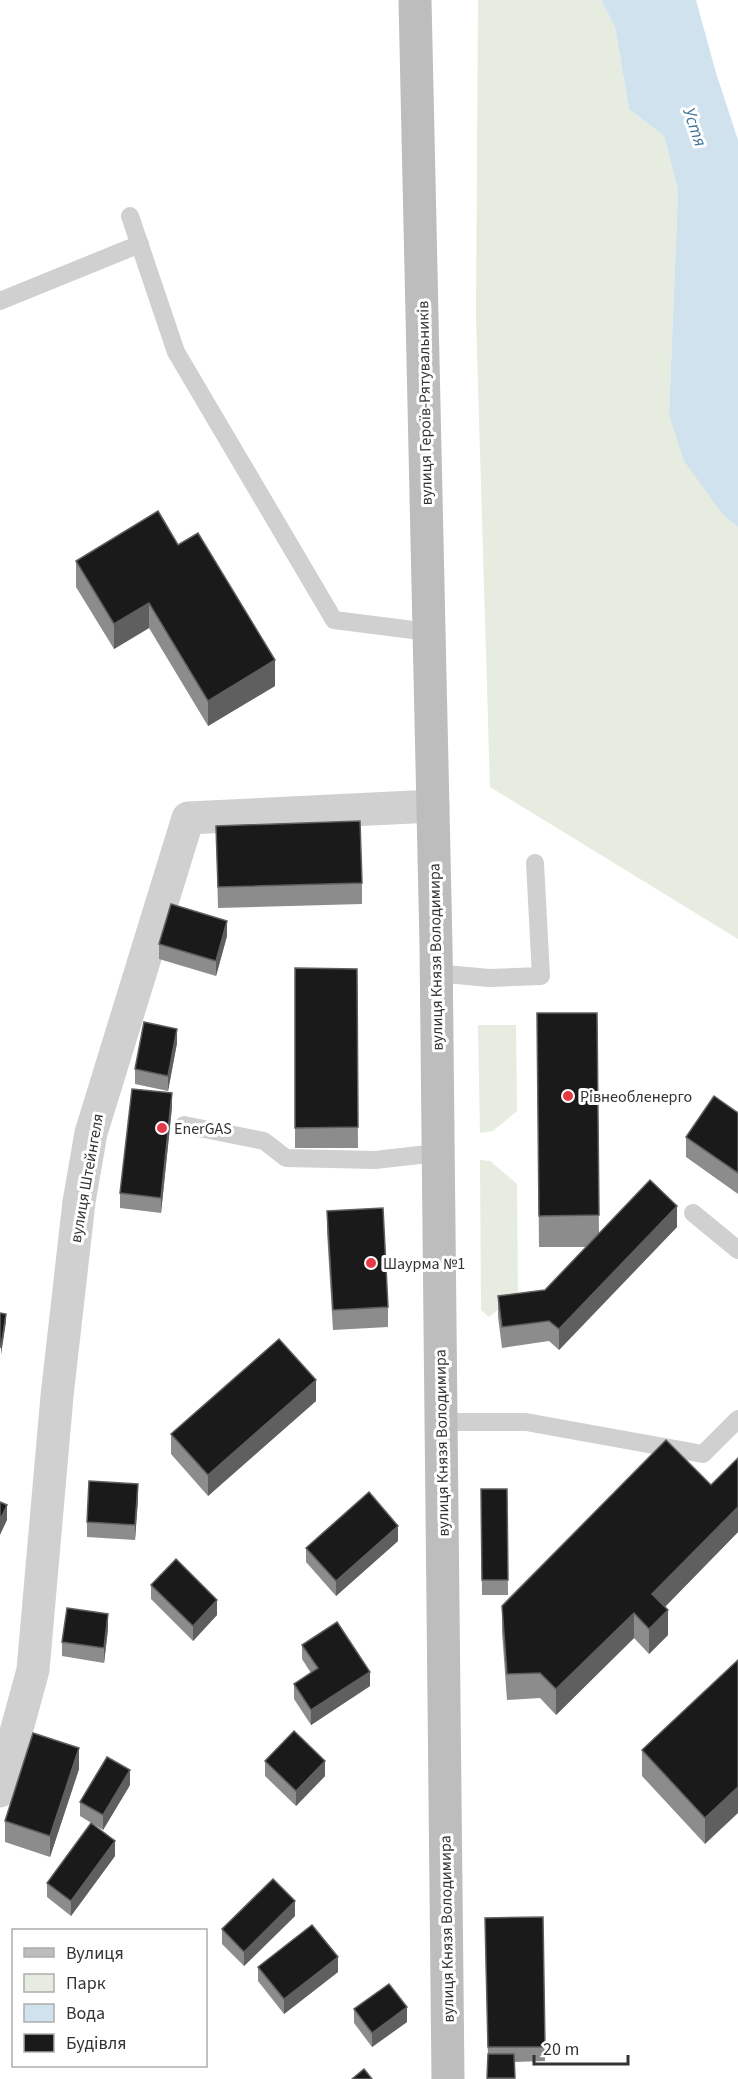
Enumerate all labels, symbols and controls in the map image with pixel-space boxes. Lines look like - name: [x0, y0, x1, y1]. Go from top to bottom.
- water label: Устя: [676, 104, 713, 150]
- street label: вулиця Героїв-Рятувальників: [412, 301, 438, 505]
- street label: вулиця Князя Володимира: [423, 863, 449, 1051]
- place label: Рівнеобленерго: [580, 1086, 692, 1108]
- marker: Рівнеобленерго: [561, 1089, 575, 1103]
- street label: вулиця Штейнгеля: [65, 1112, 109, 1245]
- place label: EnerGAS: [174, 1118, 232, 1140]
- marker: EnerGAS: [155, 1121, 169, 1135]
- place label: Шаурма №1: [383, 1253, 465, 1275]
- marker: Шаурма №1: [364, 1256, 378, 1270]
- street label: вулиця Князя Володимира: [429, 1349, 455, 1537]
- street label: вулиця Князя Володимира: [434, 1835, 460, 2023]
- legend: [12, 1929, 207, 2067]
- text: Вулиця: [66, 1941, 124, 1966]
- text: Парк: [66, 1971, 106, 1996]
- text: Вода: [66, 2001, 105, 2026]
- scale bar: [534, 2028, 628, 2066]
- text: Будівля: [66, 2031, 126, 2056]
- text: 20 m: [543, 2037, 579, 2062]

